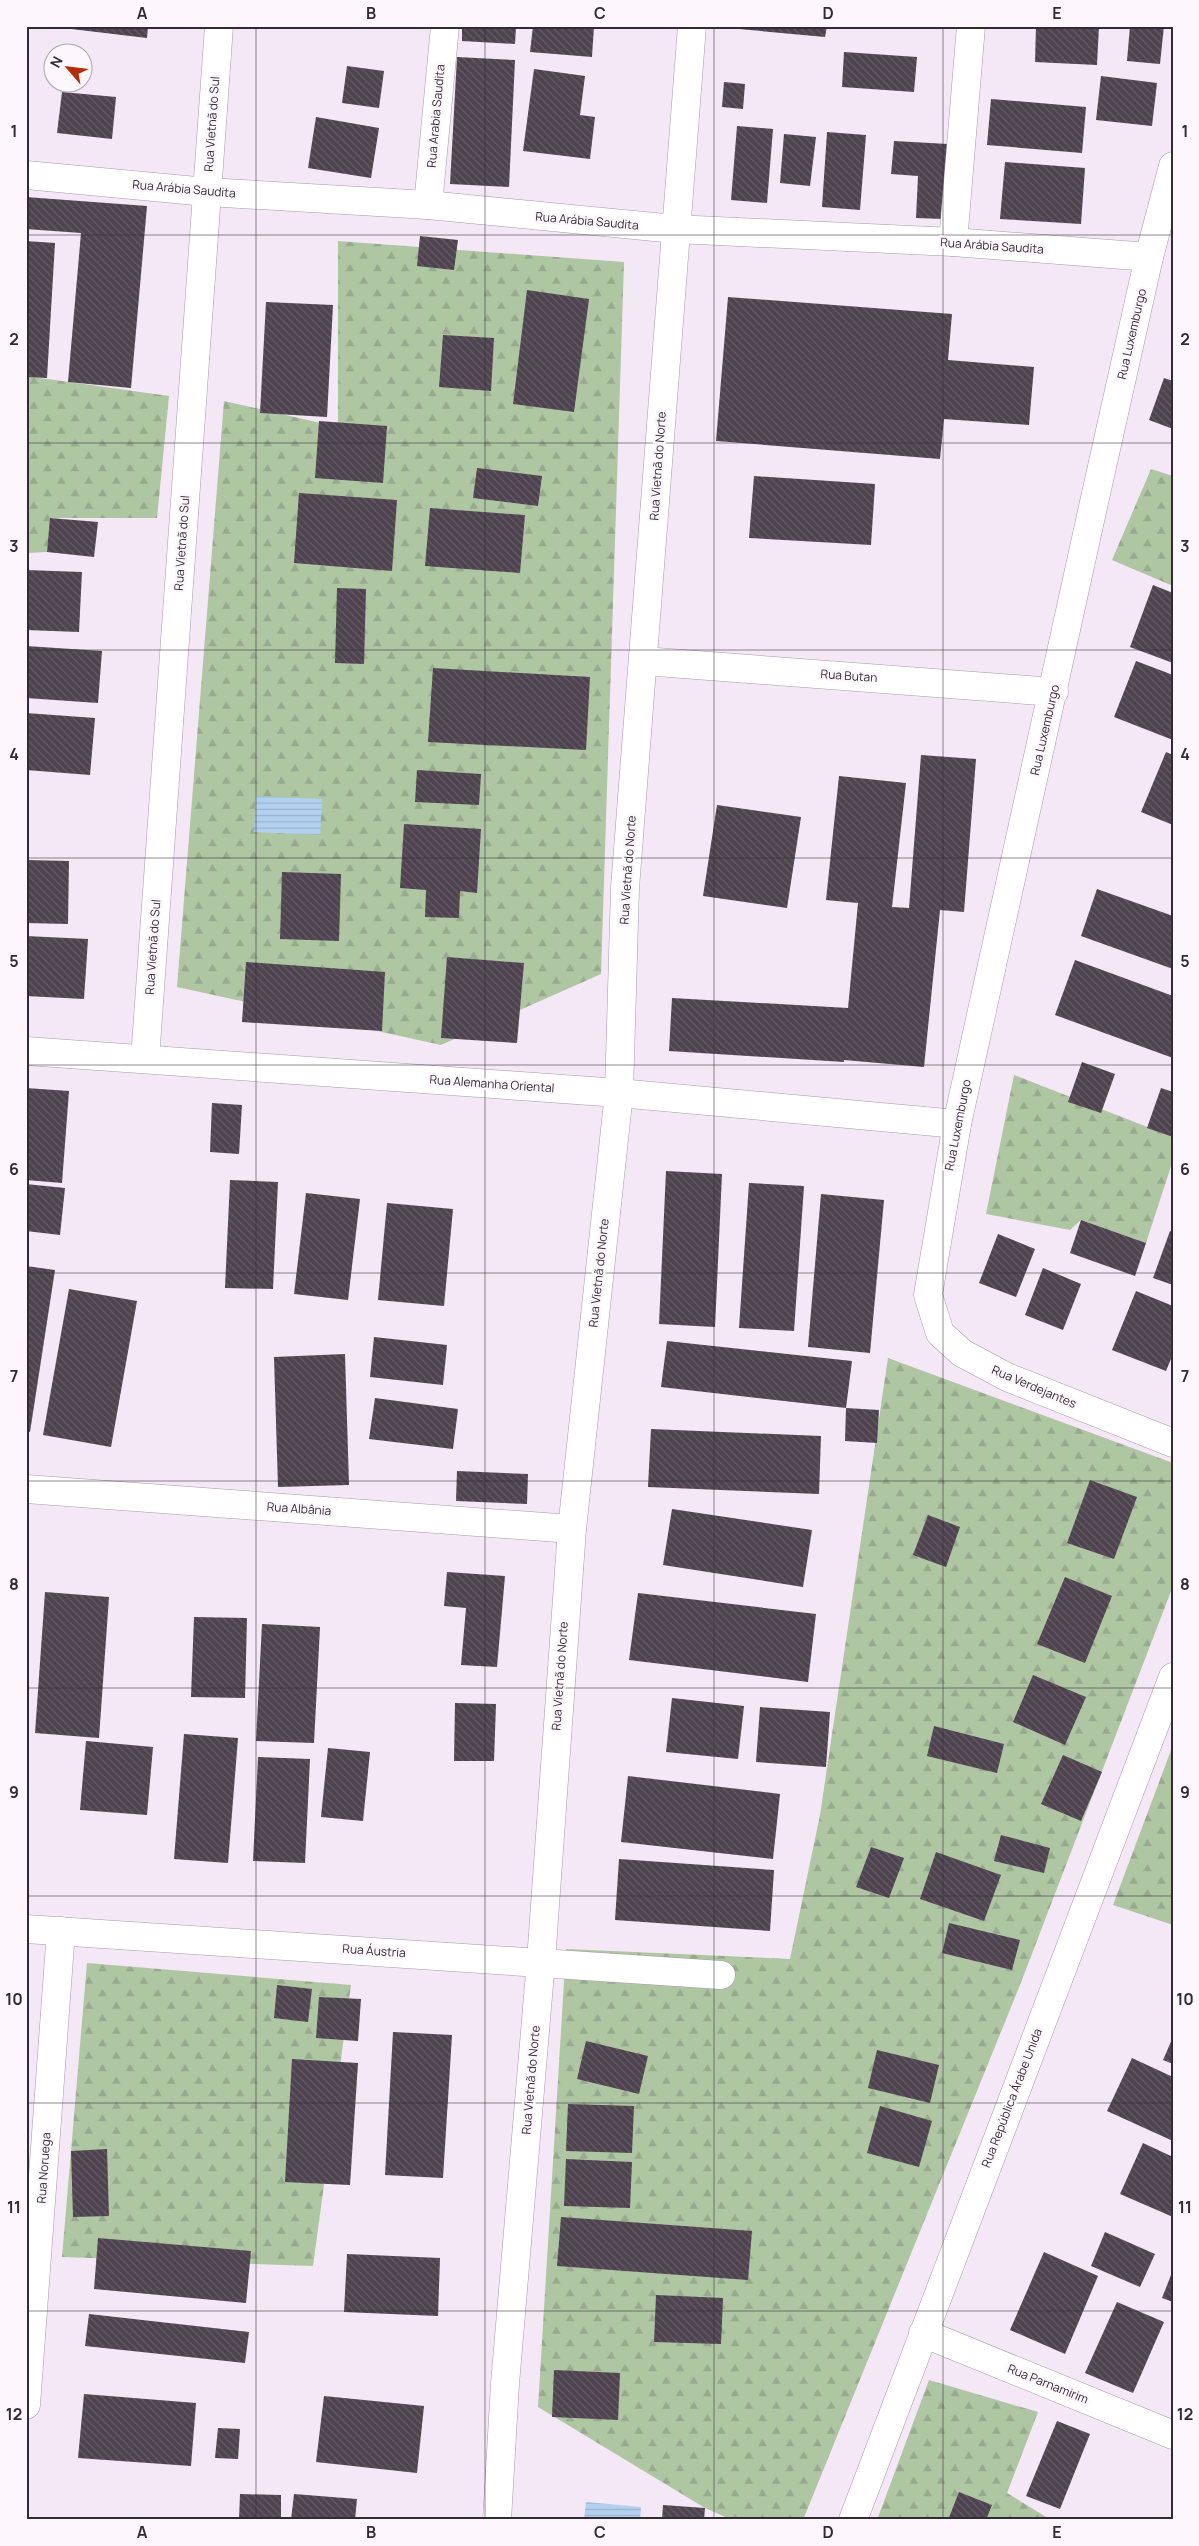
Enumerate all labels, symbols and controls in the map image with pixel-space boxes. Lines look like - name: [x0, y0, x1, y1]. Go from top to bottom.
- text: A: [137, 2, 148, 24]
- text: B: [366, 2, 376, 24]
- text: C: [594, 2, 606, 24]
- text: D: [822, 2, 834, 24]
- text: E: [1052, 2, 1062, 24]
- north arrow: [42, 42, 92, 92]
- text: N: [45, 53, 67, 71]
- street label: Rua Arabia Saudita: [423, 64, 448, 168]
- street label: Rua Vietnã do Sul: [200, 76, 223, 172]
- text: 1: [10, 120, 18, 142]
- text: 1: [1181, 120, 1189, 142]
- street label: Rua Arábia Saudita: [132, 176, 236, 201]
- street label: Rua Arábia Saudita: [535, 208, 639, 233]
- street label: Rua Arábia Saudita: [940, 233, 1044, 258]
- street label: Rua Luxemburgo: [1113, 287, 1150, 381]
- text: 2: [9, 328, 19, 350]
- text: 2: [1180, 328, 1190, 350]
- street label: Rua Vietnã do Norte: [645, 411, 670, 521]
- street label: Rua Vietnã do Sul: [170, 495, 193, 591]
- text: 3: [9, 535, 19, 557]
- text: 3: [1180, 535, 1190, 557]
- street label: Rua Butan: [820, 665, 878, 686]
- street label: Rua Luxemburgo: [1026, 683, 1063, 777]
- text: 4: [9, 743, 19, 765]
- text: 4: [1180, 743, 1190, 765]
- street label: Rua Vietnã do Norte: [615, 815, 640, 925]
- street label: Rua Vietnã do Sul: [141, 899, 164, 995]
- text: 5: [9, 950, 19, 972]
- text: 5: [1180, 950, 1190, 972]
- street label: Rua Alemanha Oriental: [429, 1071, 555, 1096]
- street label: Rua Luxemburgo: [940, 1078, 975, 1172]
- text: 6: [9, 1158, 19, 1180]
- text: 6: [1180, 1158, 1190, 1180]
- street label: Rua Vietnã do Norte: [584, 1218, 613, 1328]
- street label: Rua Verdejantes: [989, 1361, 1079, 1412]
- text: 7: [10, 1365, 18, 1387]
- text: 7: [1181, 1365, 1189, 1387]
- street label: Rua Albânia: [266, 1498, 332, 1519]
- text: 8: [9, 1573, 19, 1595]
- text: 8: [1180, 1573, 1190, 1595]
- street label: Rua Vietnã do Norte: [547, 1621, 572, 1731]
- text: 9: [9, 1781, 19, 1803]
- text: 9: [1180, 1781, 1190, 1803]
- street label: Rua Áustria: [342, 1940, 406, 1961]
- text: 10: [5, 1988, 23, 2010]
- text: 10: [1176, 1988, 1194, 2010]
- street label: Rua Vietnã do Norte: [517, 2025, 544, 2135]
- street label: Rua República Árabe Unida: [977, 2026, 1046, 2170]
- street label: Rua Noruega: [33, 2132, 54, 2204]
- text: 11: [7, 2196, 21, 2218]
- text: 11: [1178, 2196, 1192, 2218]
- street label: Rua Parnamirim: [1005, 2360, 1091, 2407]
- text: 12: [6, 2403, 22, 2425]
- text: 12: [1177, 2403, 1193, 2425]
- text: A: [137, 2521, 148, 2543]
- text: B: [366, 2521, 376, 2543]
- text: C: [594, 2521, 606, 2543]
- text: D: [822, 2521, 834, 2543]
- text: E: [1052, 2521, 1062, 2543]

